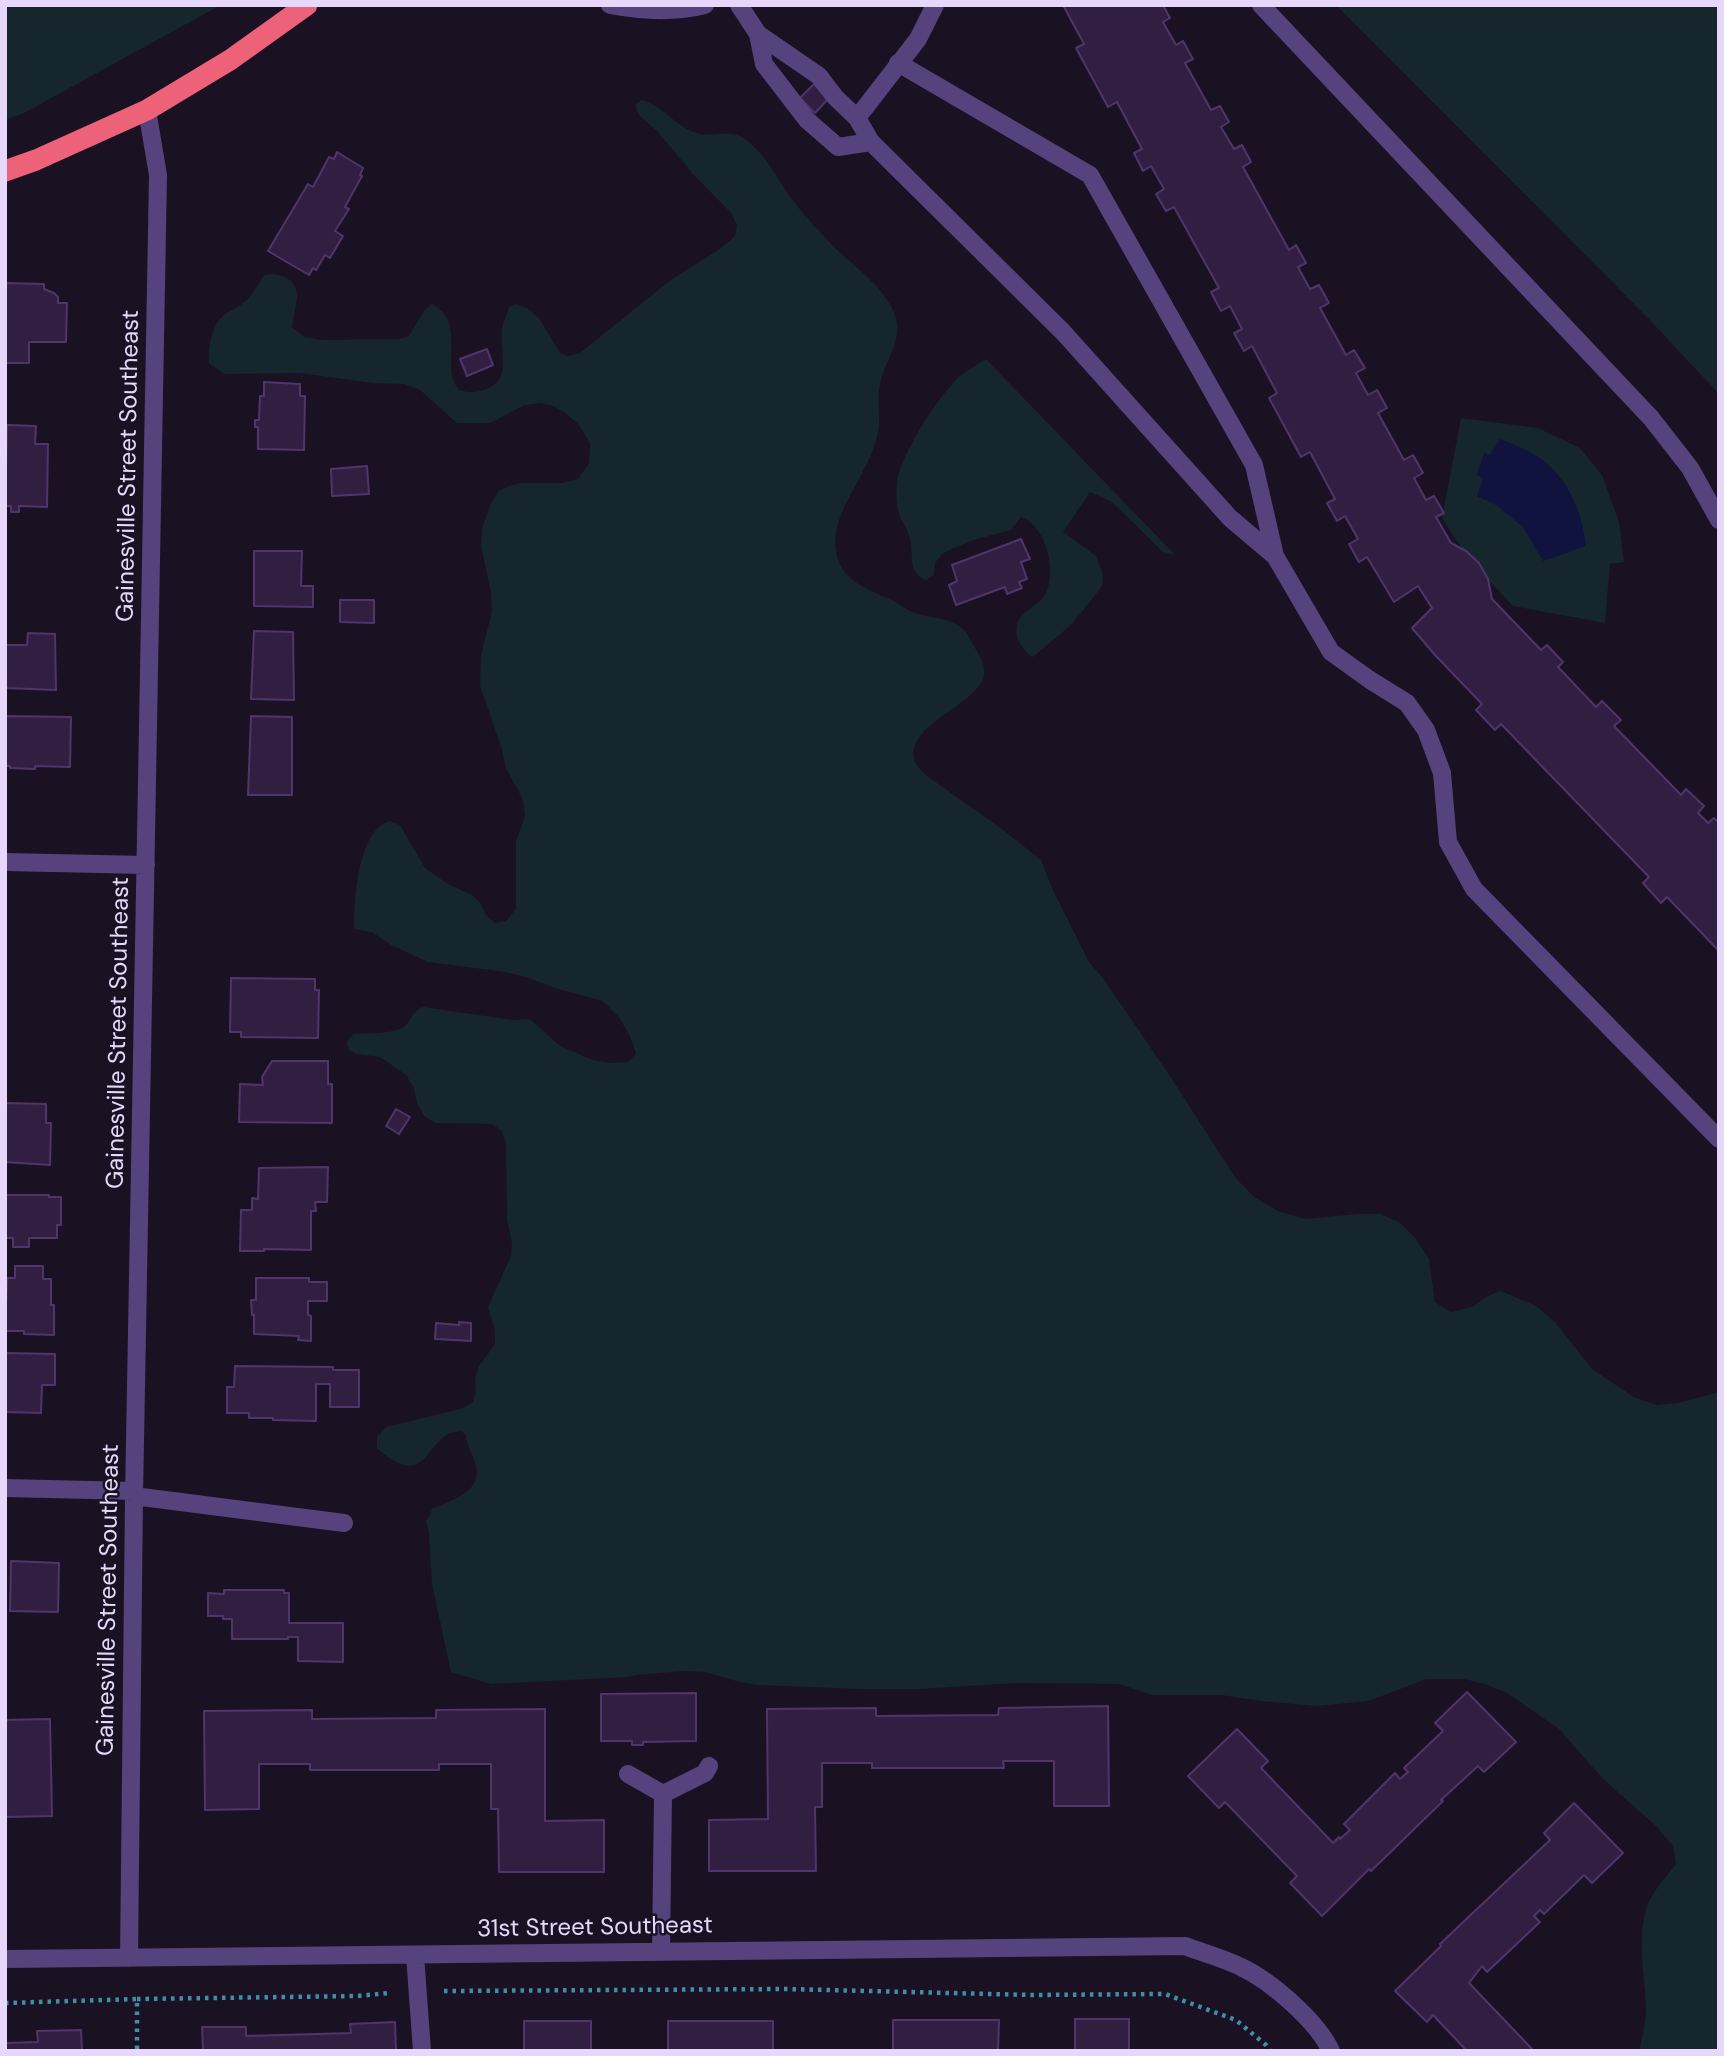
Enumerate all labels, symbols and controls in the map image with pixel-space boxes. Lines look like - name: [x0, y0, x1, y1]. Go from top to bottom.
- street label: Gainesville Street Southeast: [112, 310, 146, 622]
- street label: Gainesville Street Southeast: [102, 877, 136, 1189]
- street label: Gainesville Street Southeast: [92, 1444, 126, 1756]
- street label: 31st Street Southeast: [477, 1912, 713, 1944]

